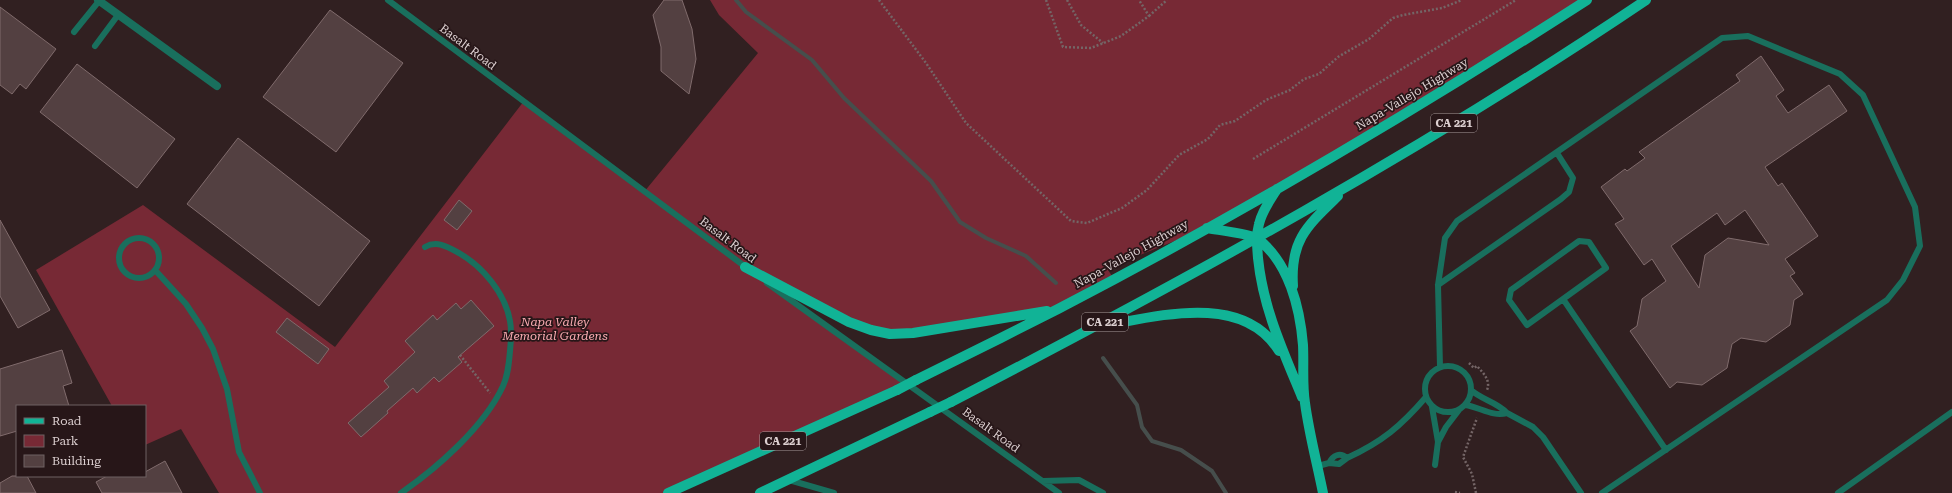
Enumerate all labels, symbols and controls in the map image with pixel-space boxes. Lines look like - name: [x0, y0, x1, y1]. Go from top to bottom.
- street label: Basalt Road: [437, 21, 499, 73]
- street label: Napa-Vallejo Highway: [1353, 54, 1471, 133]
- road number: CA 221: [1431, 114, 1477, 132]
- street label: Basalt Road: [697, 214, 759, 266]
- street label: Napa-Vallejo Highway: [1071, 216, 1191, 291]
- road number: CA 221: [1082, 313, 1128, 331]
- park label: Napa Valley Memorial Gardens: [501, 315, 608, 343]
- legend: [16, 405, 146, 477]
- street label: Basalt Road: [960, 405, 1023, 456]
- text: Road: [52, 414, 82, 428]
- road number: CA 221: [760, 432, 806, 450]
- text: Park: [52, 434, 79, 448]
- text: Building: [52, 454, 101, 468]

